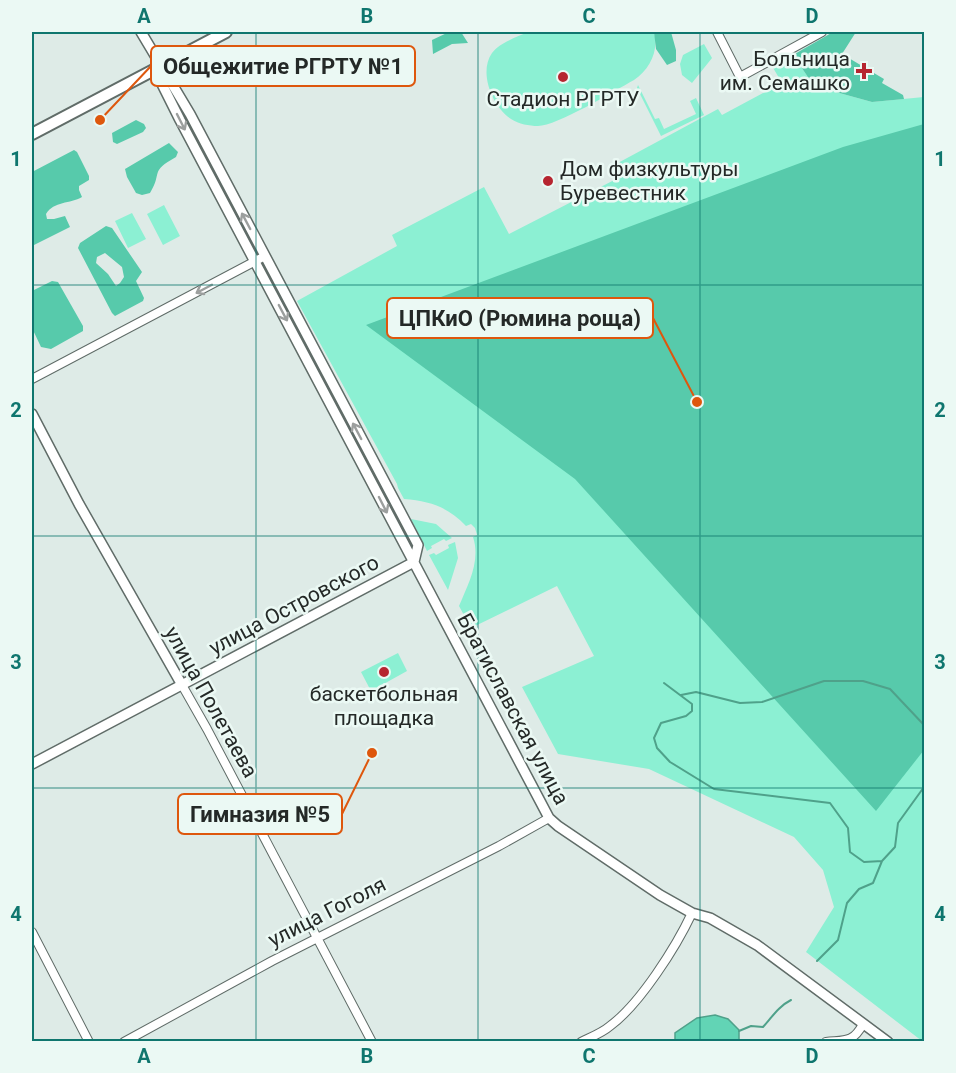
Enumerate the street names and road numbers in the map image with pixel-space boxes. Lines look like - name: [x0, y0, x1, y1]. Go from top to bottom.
- street label: улица Островского: [205, 550, 383, 660]
- street label: Братиславская улица: [452, 609, 574, 809]
- street label: улица Полетаева: [160, 622, 262, 782]
- street label: улица Гоголя: [264, 872, 390, 952]

